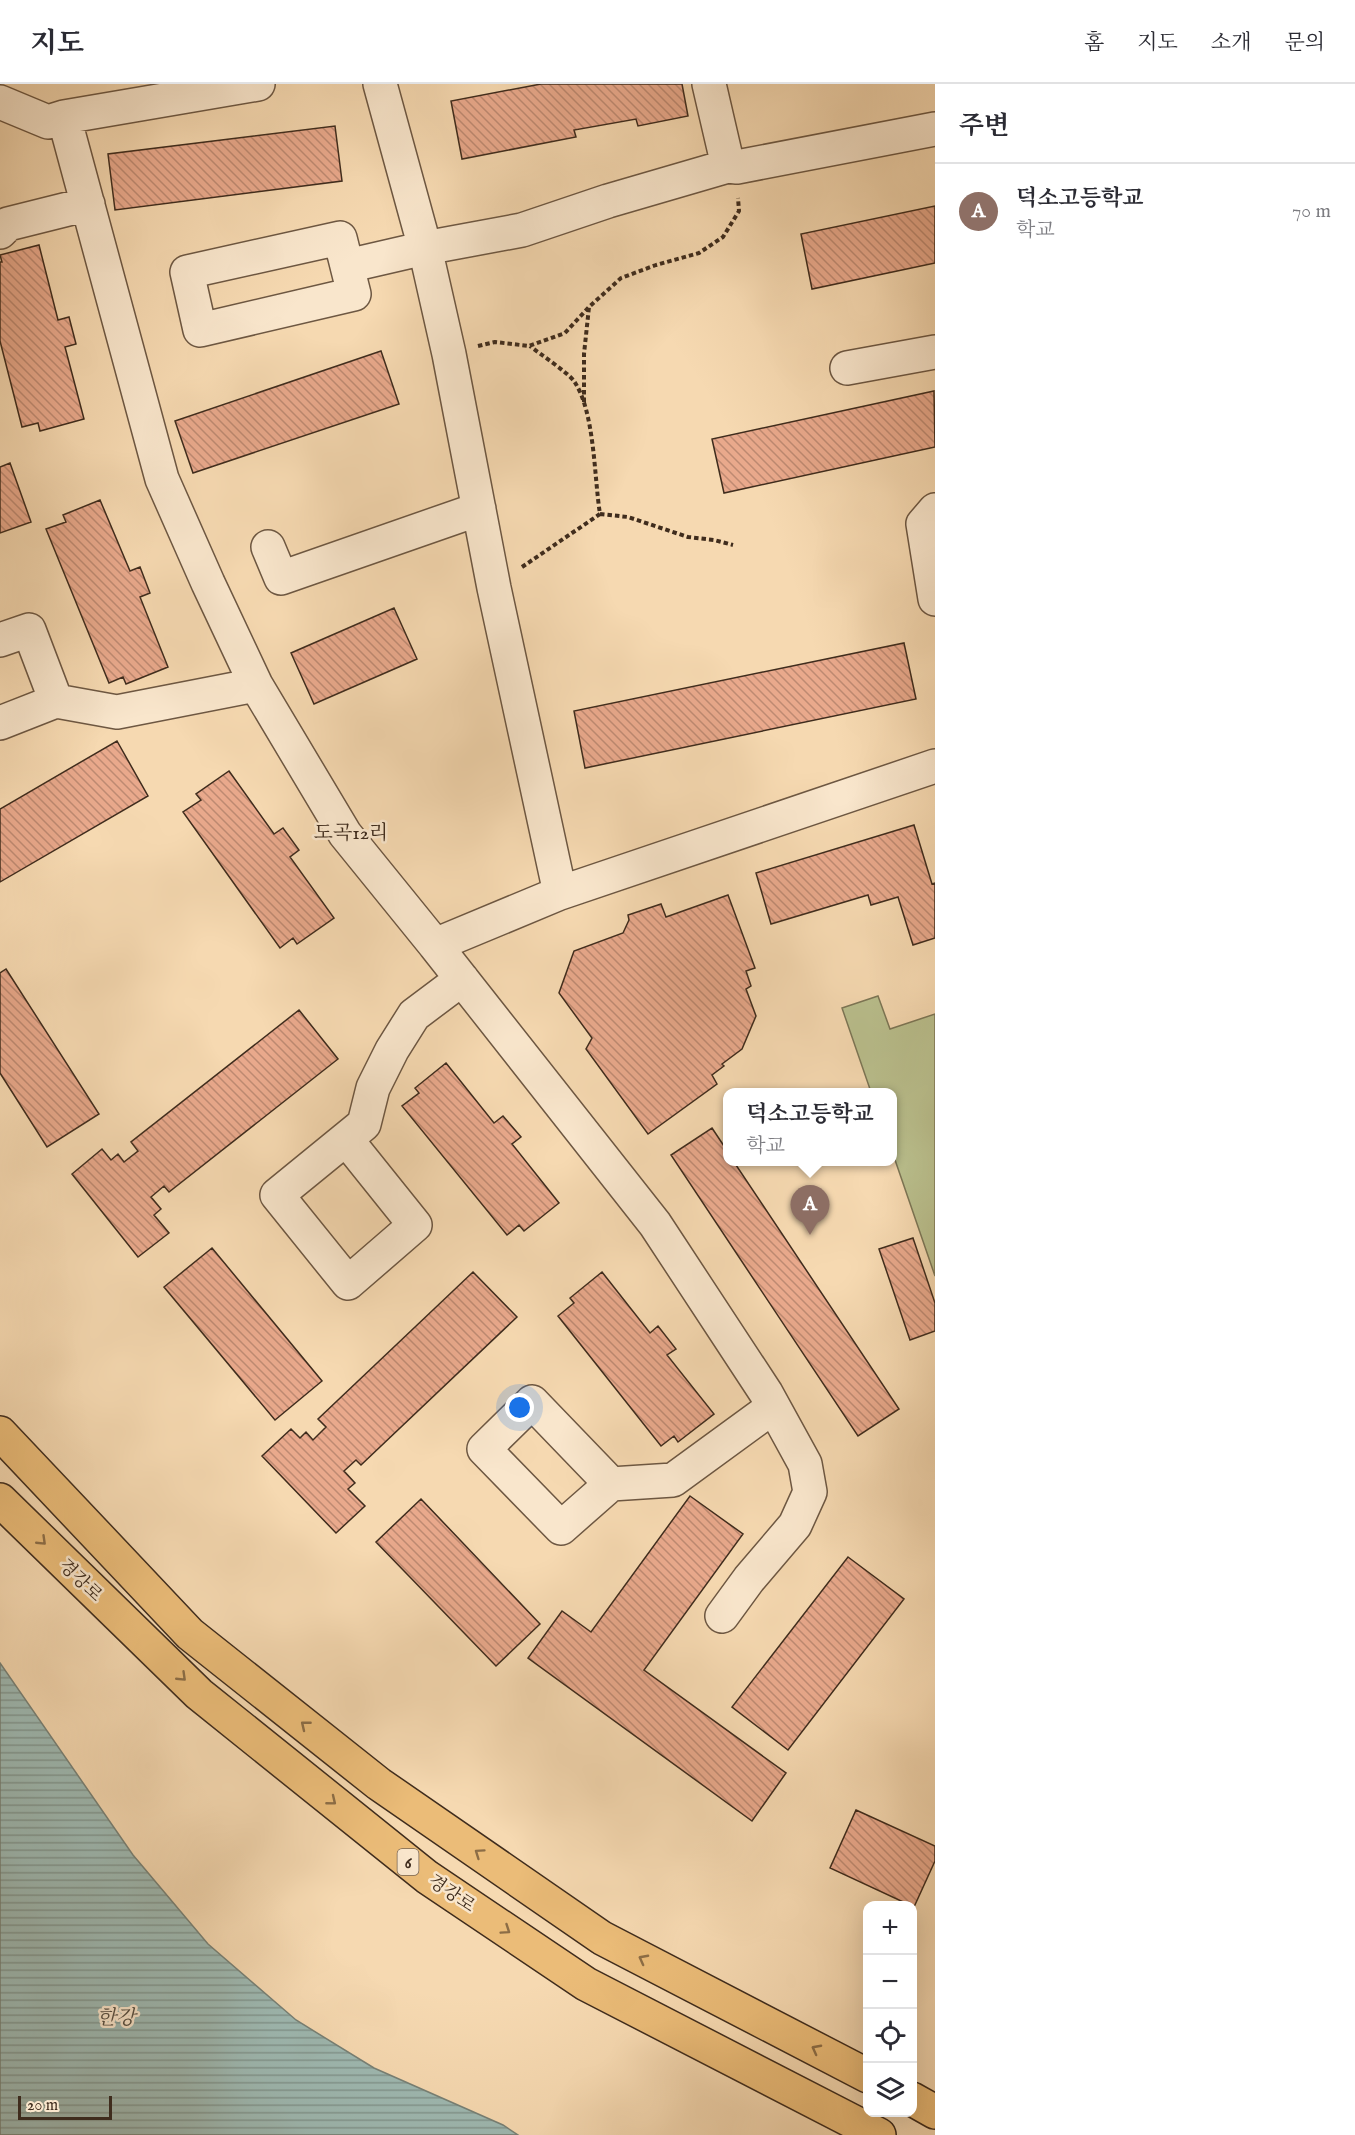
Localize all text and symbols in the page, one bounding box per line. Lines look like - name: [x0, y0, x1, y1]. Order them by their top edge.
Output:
- text: 지도: [30, 27, 84, 62]
- text: 홈: [1084, 30, 1104, 57]
- text: 지도: [1137, 30, 1178, 57]
- text: 소개: [1211, 30, 1251, 57]
- text: 문의: [1284, 30, 1325, 57]
- text: 주변: [959, 110, 1009, 143]
- text: 덕소고등학교: [1016, 185, 1144, 213]
- text: A: [972, 199, 985, 224]
- text: 70 m: [1292, 199, 1331, 224]
- text: 학교: [1016, 218, 1055, 243]
- district label: 도곡12리: [314, 821, 388, 846]
- popup: [723, 1088, 897, 1166]
- text: 덕소고등학교: [746, 1101, 874, 1129]
- text: 학교: [746, 1134, 785, 1159]
- pin: A: [790, 1186, 830, 1235]
- your location: [505, 1393, 534, 1422]
- one-way arrow: [34, 1534, 45, 1545]
- street label: 경강로: [53, 1555, 107, 1607]
- one-way arrow: [174, 1670, 185, 1681]
- one-way arrow: [301, 1722, 312, 1733]
- one-way arrow: [325, 1794, 336, 1805]
- road number: 6: [398, 1849, 418, 1875]
- one-way arrow: [475, 1849, 486, 1860]
- street label: 경강로: [423, 1870, 479, 1918]
- map controls: [863, 1901, 917, 2117]
- button: +: [863, 1901, 917, 1955]
- one-way arrow: [499, 1922, 510, 1933]
- one-way arrow: [638, 1955, 649, 1966]
- button: −: [863, 1955, 917, 2009]
- water label: 한강: [97, 2006, 138, 2031]
- button: locate: [863, 2009, 917, 2063]
- one-way arrow: [811, 2045, 822, 2056]
- button: layers: [863, 2063, 917, 2117]
- scale bar: [18, 2093, 112, 2120]
- text: 20 m: [27, 2096, 58, 2116]

